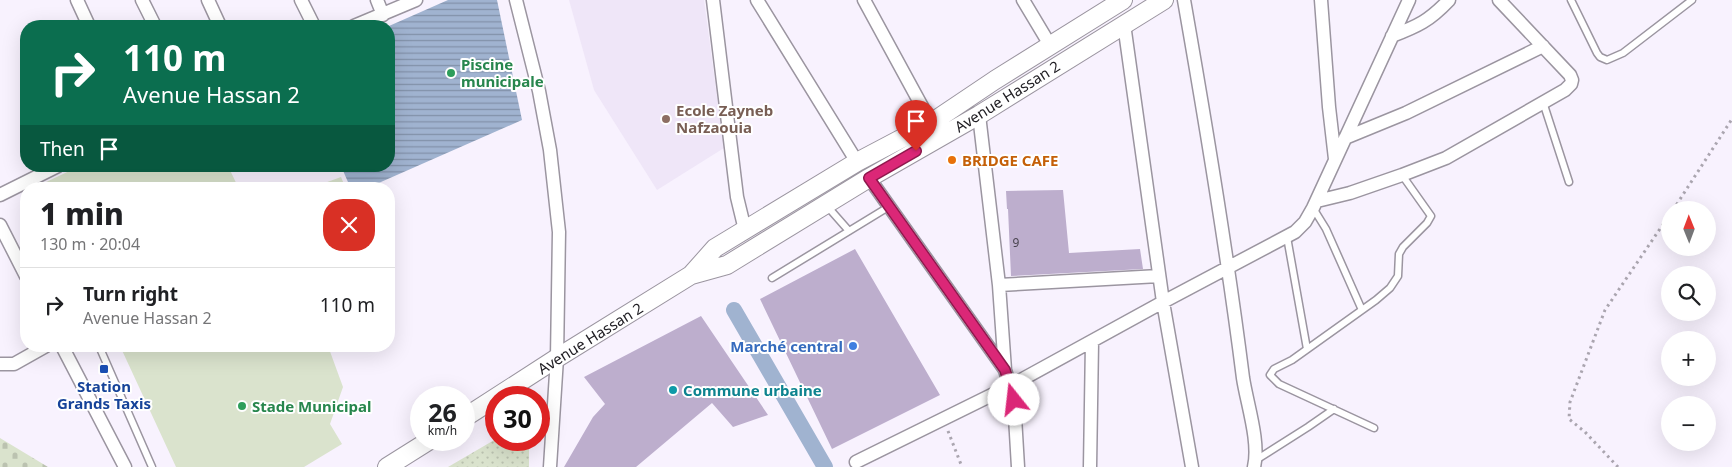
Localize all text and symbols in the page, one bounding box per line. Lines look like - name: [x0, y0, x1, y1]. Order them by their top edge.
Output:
- text: 110 m: [123, 34, 226, 81]
- icon: right: [40, 40, 105, 105]
- place label: Piscine municipale: [461, 54, 544, 91]
- street label: Avenue Hassan 2: [951, 56, 1063, 136]
- marker: Piscine municipale: [445, 67, 457, 79]
- text: Avenue Hassan 2: [123, 79, 300, 109]
- place label: Ecole Zayneb Nafzaouia: [676, 100, 773, 137]
- pin: [895, 100, 937, 151]
- icon: arrive: [902, 107, 930, 135]
- marker: Ecole Zayneb Nafzaouia: [660, 113, 672, 125]
- icon: arrive: [95, 135, 123, 163]
- text: Then: [40, 136, 85, 162]
- place label: BRIDGE CAFE: [962, 150, 1058, 170]
- marker: BRIDGE CAFE: [946, 154, 958, 166]
- text: 1 min: [40, 193, 124, 234]
- button: close: [323, 199, 375, 251]
- north arrow: [1661, 201, 1716, 256]
- map controls: [1661, 201, 1716, 451]
- text: 130 m · 20:04: [40, 233, 140, 255]
- house number: 9: [1013, 234, 1020, 251]
- button: search: [1661, 266, 1716, 321]
- text: Turn right: [83, 281, 178, 307]
- icon: right: [40, 291, 68, 319]
- text: 110 m: [320, 292, 375, 318]
- street label: Avenue Hassan 2: [534, 298, 646, 378]
- text: Avenue Hassan 2: [83, 307, 212, 329]
- button: +: [1661, 331, 1716, 386]
- place label: Marché central: [730, 336, 843, 356]
- marker: Marché central: [847, 340, 859, 352]
- marker: Station Grands Taxis: [98, 363, 110, 375]
- position arrow: [987, 373, 1039, 425]
- place label: Station Grands Taxis: [57, 376, 151, 413]
- place label: Commune urbaine: [683, 380, 822, 400]
- marker: Commune urbaine: [667, 384, 679, 396]
- speed limit sign: 30: [485, 386, 550, 451]
- text: 26: [428, 395, 457, 429]
- place label: Stade Municipal: [252, 396, 371, 416]
- button: −: [1661, 396, 1716, 451]
- marker: Stade Municipal: [236, 400, 248, 412]
- text: km/h: [428, 422, 457, 439]

